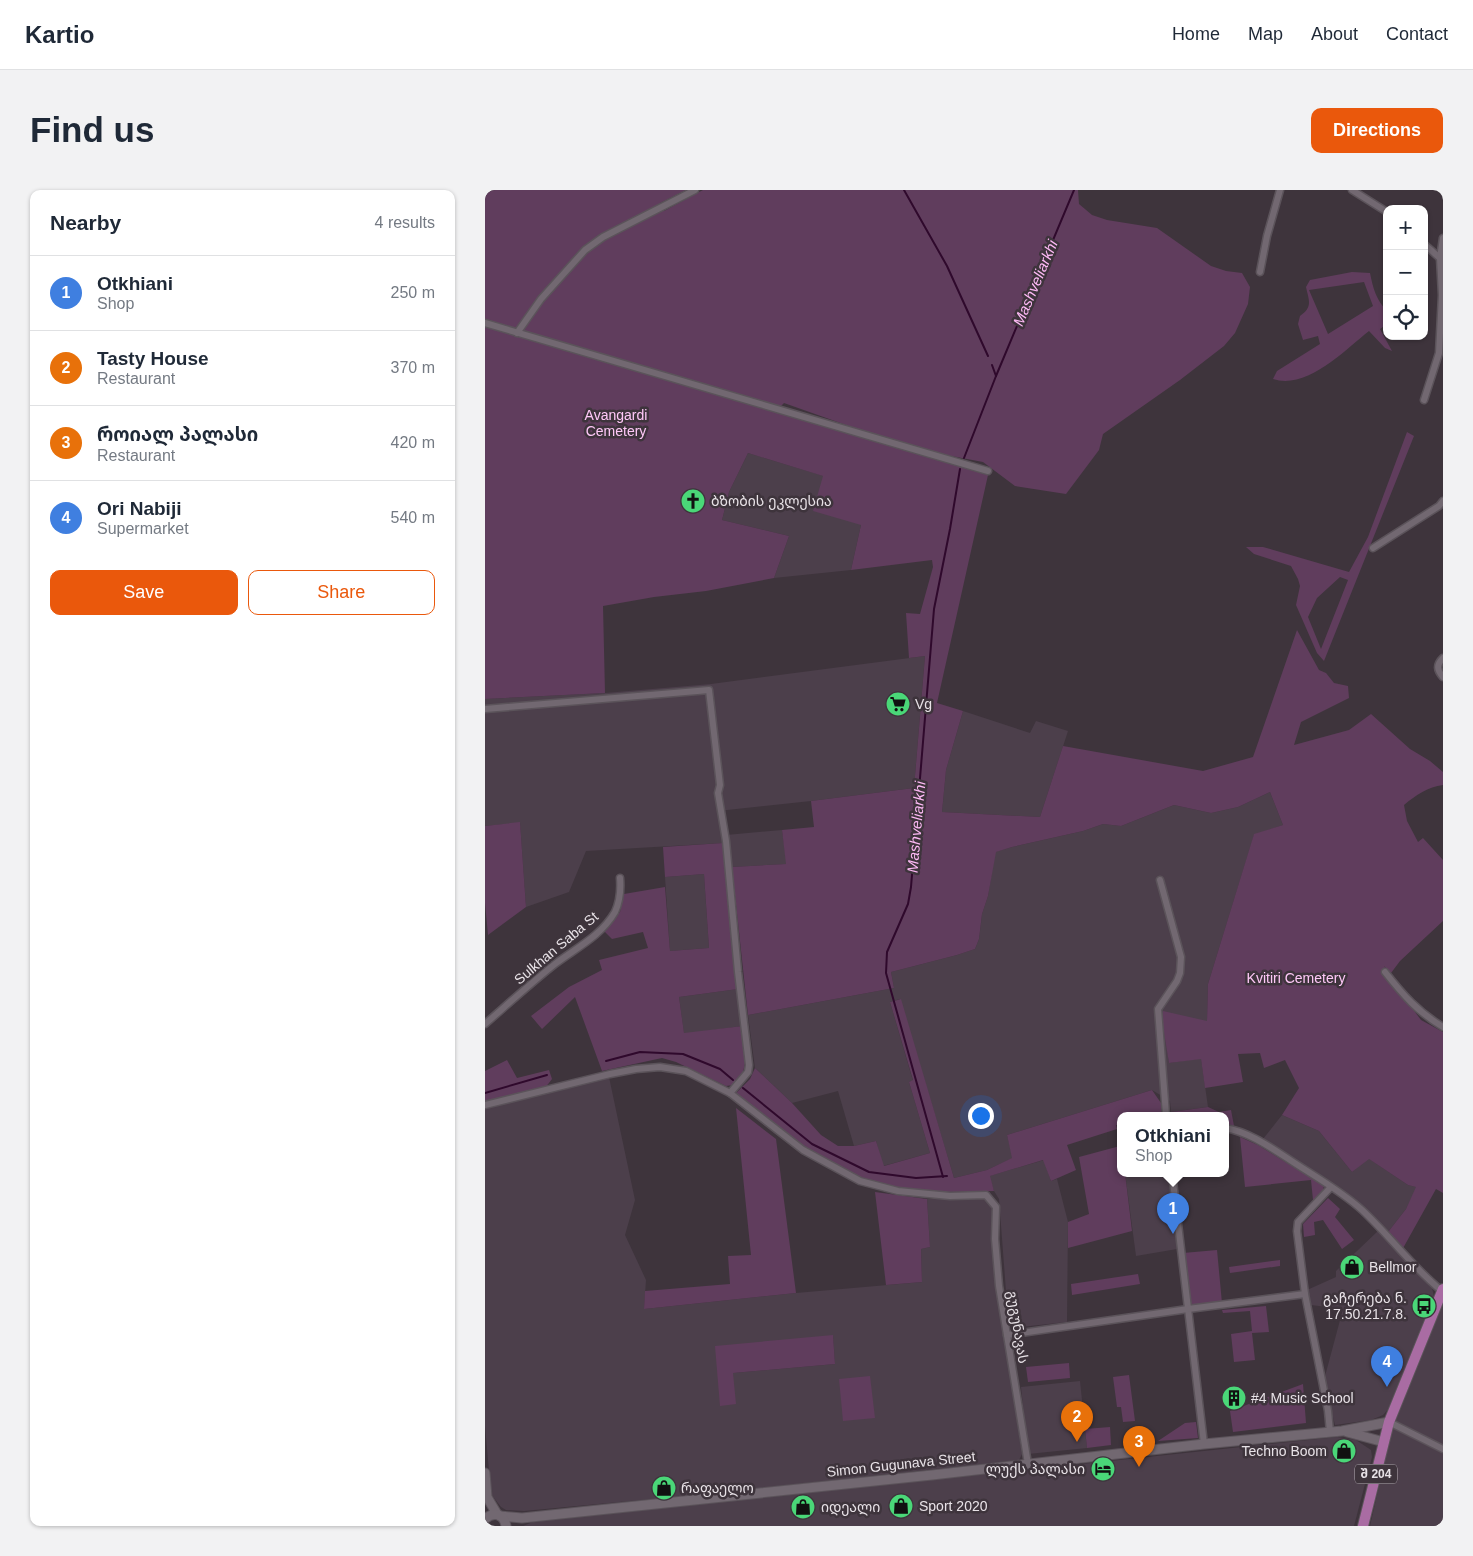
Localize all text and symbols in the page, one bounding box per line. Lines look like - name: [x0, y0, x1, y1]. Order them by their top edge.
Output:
- text: Kartio: [25, 21, 94, 48]
- text: Home: [1172, 24, 1220, 44]
- text: Map: [1248, 24, 1283, 44]
- text: About: [1311, 24, 1358, 44]
- text: Contact: [1386, 24, 1448, 44]
- button: Directions: [1311, 108, 1443, 153]
- text: Find us: [30, 110, 154, 149]
- map controls: [1383, 205, 1428, 340]
- button: +: [1383, 205, 1428, 250]
- text: Nearby: [50, 211, 121, 234]
- text: 4 results: [375, 214, 435, 231]
- water label: Mashveliarkhi: [1009, 237, 1061, 329]
- button: −: [1383, 250, 1428, 295]
- text: Otkhiani: [97, 273, 173, 294]
- text: 1: [62, 284, 70, 301]
- text: 250 m: [391, 284, 435, 301]
- text: Shop: [97, 295, 134, 312]
- button: locate: [1383, 295, 1428, 340]
- text: Tasty House: [97, 348, 209, 369]
- text: 2: [62, 359, 70, 376]
- text: 370 m: [391, 359, 435, 376]
- text: Restaurant: [97, 370, 175, 387]
- park label: Avangardi Cemetery: [585, 407, 647, 439]
- text: როიალ პალასი: [97, 424, 258, 445]
- text: 3: [62, 434, 70, 451]
- text: 420 m: [391, 434, 435, 451]
- text: Restaurant: [97, 447, 175, 464]
- church icon: ბზობის ეკლესია: [680, 488, 706, 514]
- place label: ბზობის ეკლესია: [711, 493, 832, 510]
- text: Ori Nabiji: [97, 498, 181, 519]
- text: 4: [62, 509, 70, 526]
- text: 540 m: [391, 509, 435, 526]
- text: Supermarket: [97, 520, 189, 537]
- button: Save: [50, 570, 238, 615]
- button: Share: [248, 570, 435, 615]
- supermarket icon: Vg: [885, 691, 911, 717]
- place label: Vg: [915, 696, 932, 712]
- water label: Mashveliarkhi: [904, 780, 929, 873]
- street label: Sulkhan Saba St: [511, 908, 601, 988]
- park label: Kvitiri Cemetery: [1247, 970, 1345, 986]
- your location: [968, 1103, 994, 1129]
- popup: [1117, 1112, 1229, 1177]
- text: Otkhiani: [1135, 1125, 1211, 1146]
- text: Shop: [1135, 1147, 1172, 1164]
- pin: 1: [1157, 1193, 1189, 1234]
- shop icon: Bellmor: [1339, 1254, 1365, 1280]
- place label: Bellmor: [1369, 1259, 1417, 1275]
- street label: გუგუნავას: [1003, 1290, 1032, 1365]
- place label: გაჩერება ნ. 17.50.21.7.8.: [1323, 1290, 1407, 1322]
- bus stop icon: გაჩერება ნ. 17.50.21.7.8.: [1411, 1293, 1437, 1319]
- pin: 4: [1371, 1346, 1403, 1387]
- building icon: #4 Music School: [1221, 1385, 1247, 1411]
- place label: #4 Music School: [1251, 1390, 1354, 1406]
- pin: 2: [1061, 1401, 1093, 1442]
- pin: 3: [1123, 1426, 1155, 1467]
- shop icon: Techno Boom: [1331, 1438, 1357, 1464]
- place label: Techno Boom: [1241, 1443, 1327, 1459]
- street label: Simon Gugunava Street: [826, 1448, 976, 1480]
- hotel icon: ლუქს პალასი: [1090, 1456, 1116, 1482]
- place label: ლუქს პალასი: [986, 1461, 1085, 1478]
- road number: შ 204: [1355, 1464, 1397, 1484]
- shop icon: რაფაელო: [651, 1475, 677, 1501]
- place label: რაფაელო: [681, 1480, 754, 1497]
- shop icon: Sport 2020: [888, 1493, 914, 1519]
- shop icon: იდეალი: [790, 1494, 816, 1520]
- place label: Sport 2020: [919, 1498, 988, 1514]
- place label: იდეალი: [821, 1499, 880, 1516]

